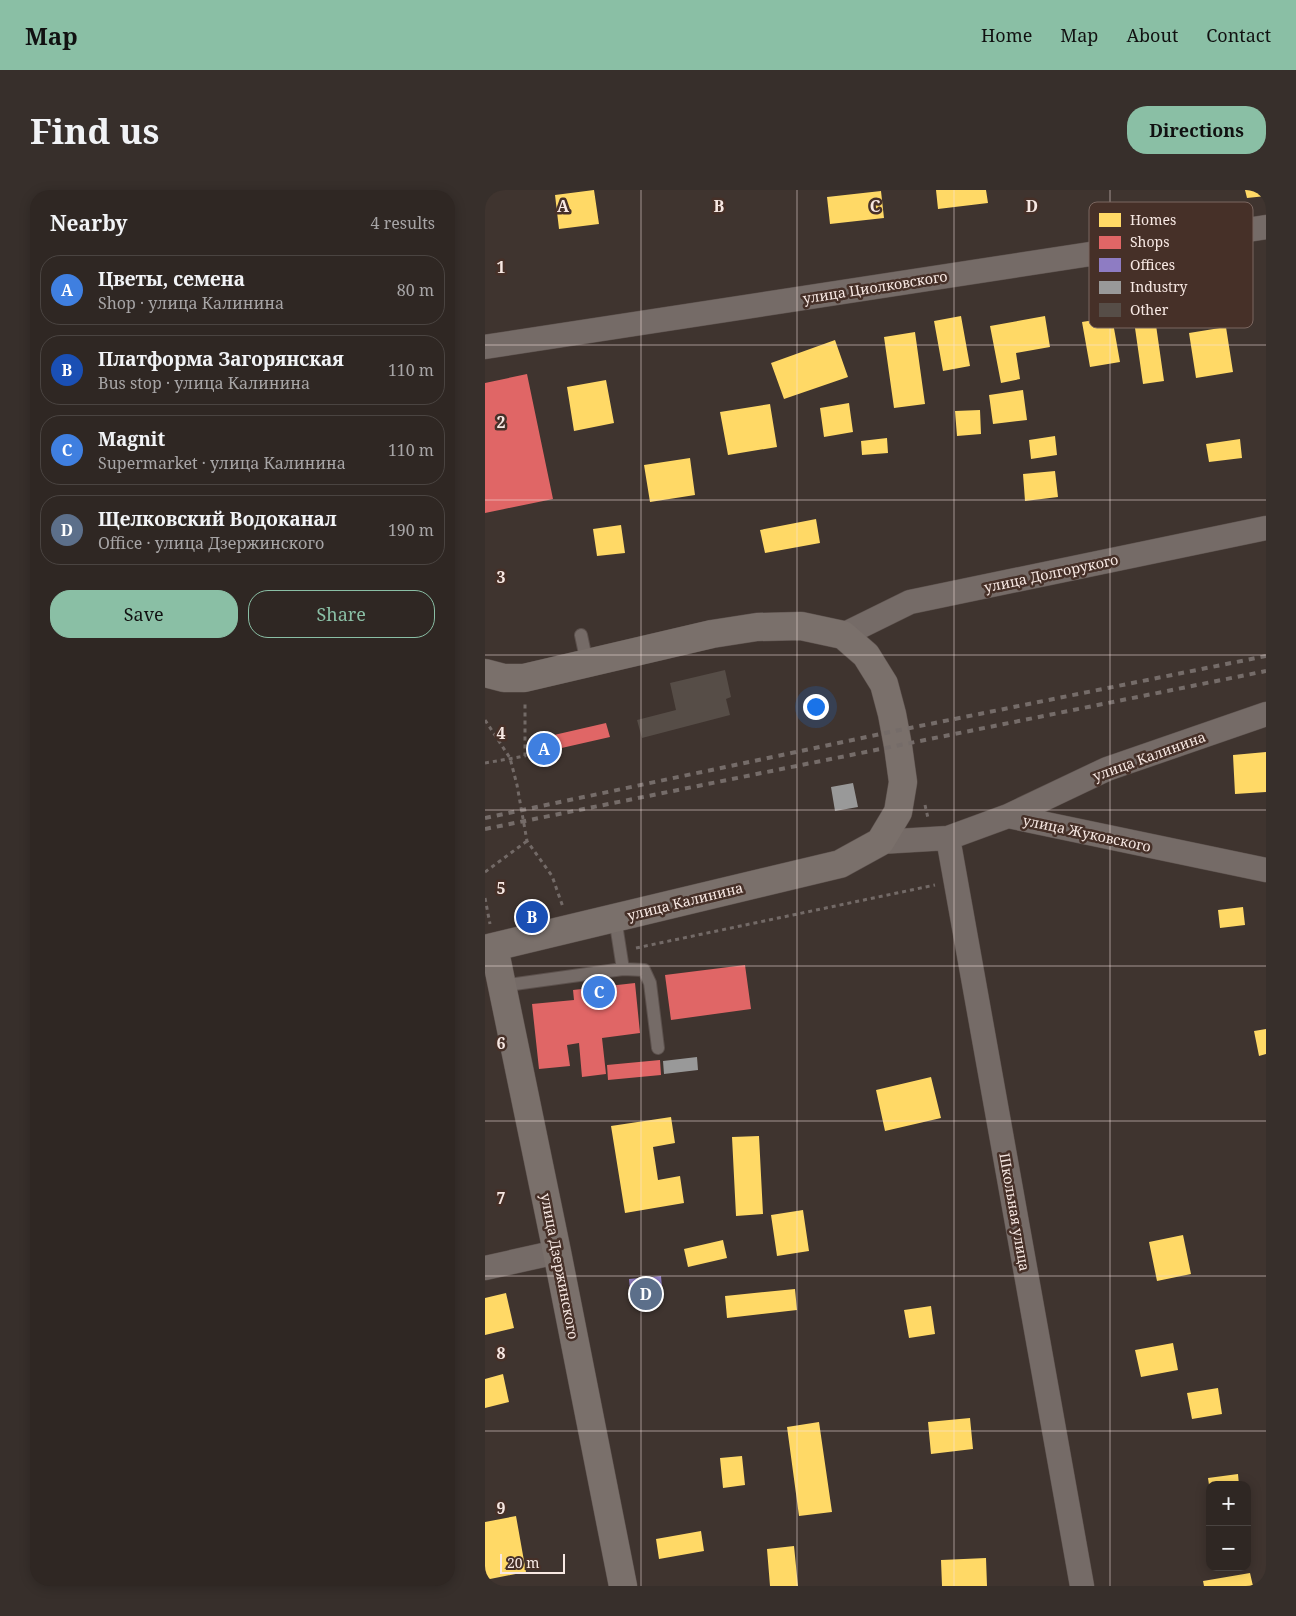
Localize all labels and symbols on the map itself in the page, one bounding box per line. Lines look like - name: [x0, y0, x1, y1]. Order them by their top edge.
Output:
- text: A: [557, 195, 570, 217]
- text: B: [714, 195, 725, 217]
- text: C: [870, 195, 881, 217]
- text: D: [1026, 195, 1038, 217]
- legend: [1089, 202, 1253, 328]
- text: Homes: [1130, 210, 1176, 229]
- text: Shops: [1130, 232, 1170, 251]
- text: Offices: [1130, 255, 1175, 274]
- text: 1: [496, 256, 506, 278]
- street label: улица Циолковского: [801, 266, 949, 308]
- text: Industry: [1130, 277, 1187, 296]
- text: Other: [1130, 300, 1169, 319]
- text: 2: [496, 411, 506, 433]
- street label: улица Долгорукого: [982, 549, 1120, 597]
- text: 3: [496, 566, 506, 588]
- your location: [803, 694, 829, 720]
- text: 4: [496, 722, 506, 744]
- street label: улица Калинина: [1090, 727, 1208, 785]
- pin: A: [528, 730, 560, 768]
- street label: улица Жуковского: [1021, 810, 1153, 856]
- text: 5: [496, 877, 506, 899]
- street label: улица Калинина: [625, 877, 745, 925]
- pin: B: [516, 898, 548, 936]
- pin: C: [583, 973, 615, 1011]
- text: 6: [496, 1032, 506, 1054]
- street label: Школьная улица: [995, 1151, 1035, 1273]
- text: 7: [496, 1187, 506, 1209]
- street label: улица Дзержинского: [537, 1191, 583, 1341]
- pin: D: [630, 1275, 662, 1313]
- text: 8: [496, 1342, 506, 1364]
- text: 9: [496, 1497, 506, 1519]
- scale bar: [500, 1551, 565, 1574]

